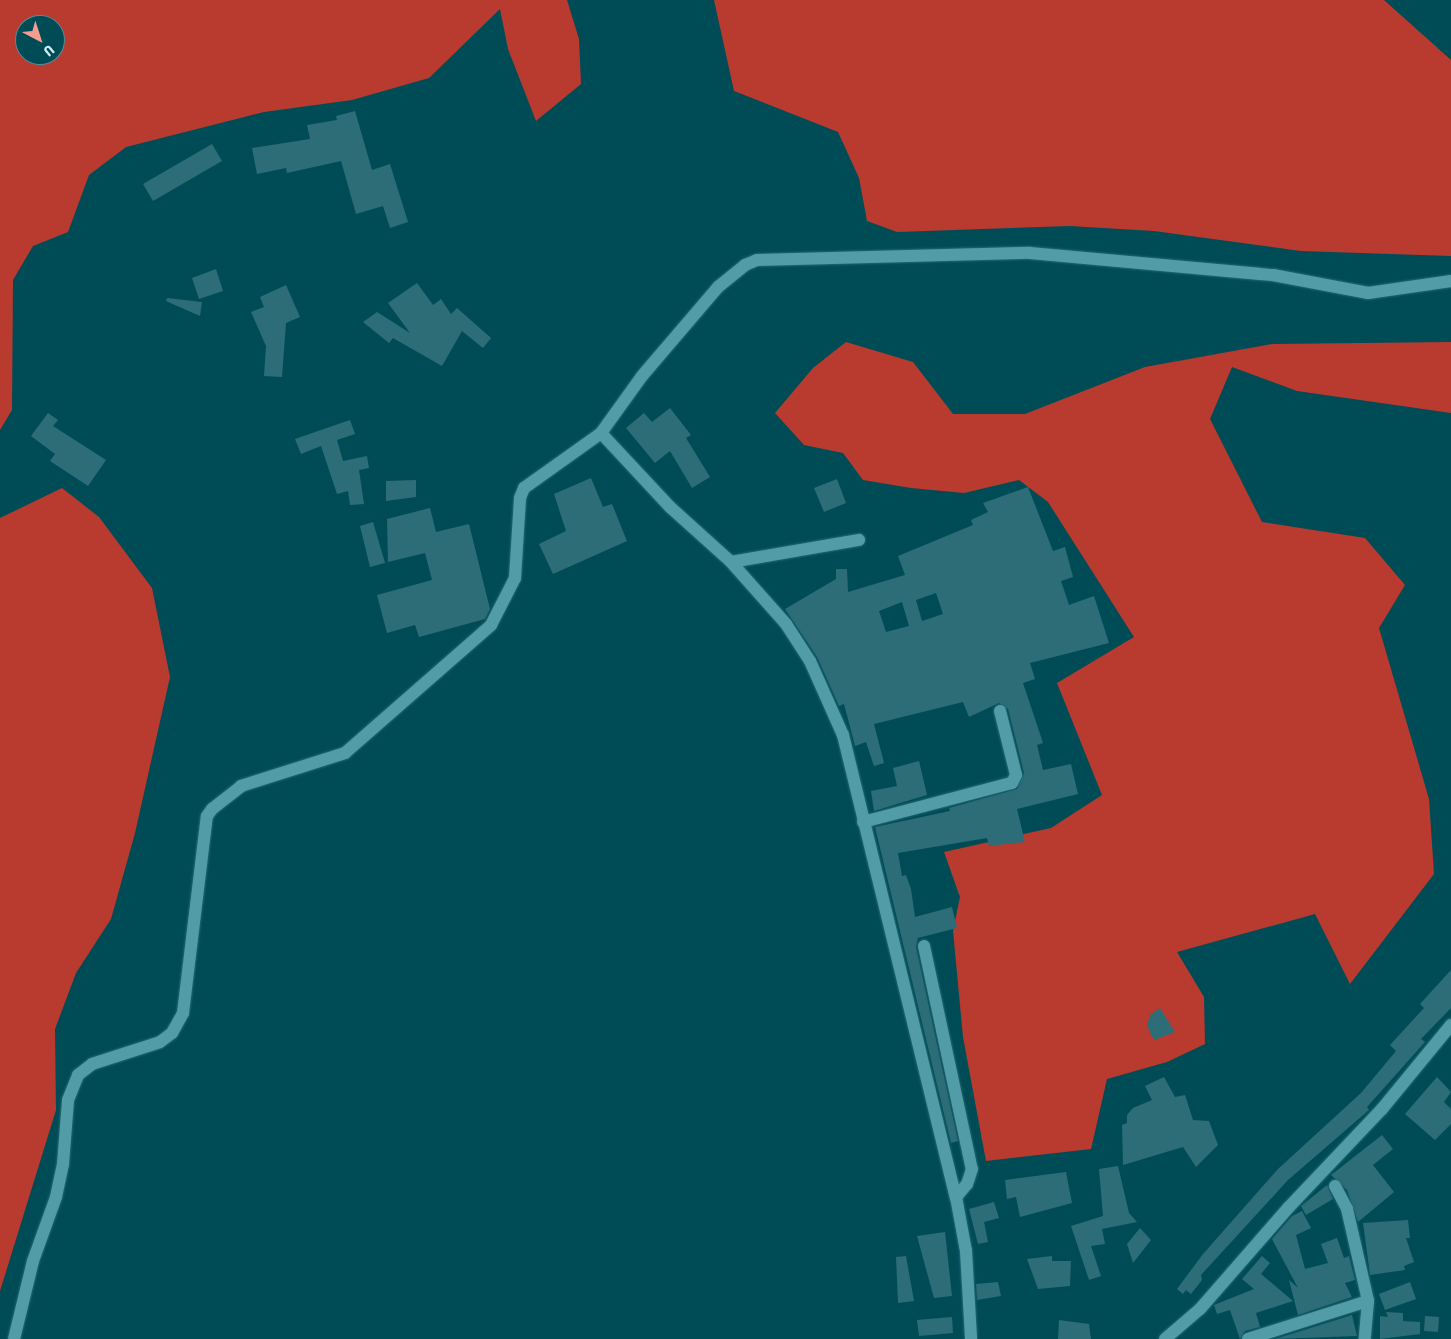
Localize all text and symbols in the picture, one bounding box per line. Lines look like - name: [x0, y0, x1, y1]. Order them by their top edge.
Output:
- north arrow: [15, 15, 65, 65]
- text: U: [41, 42, 57, 60]

